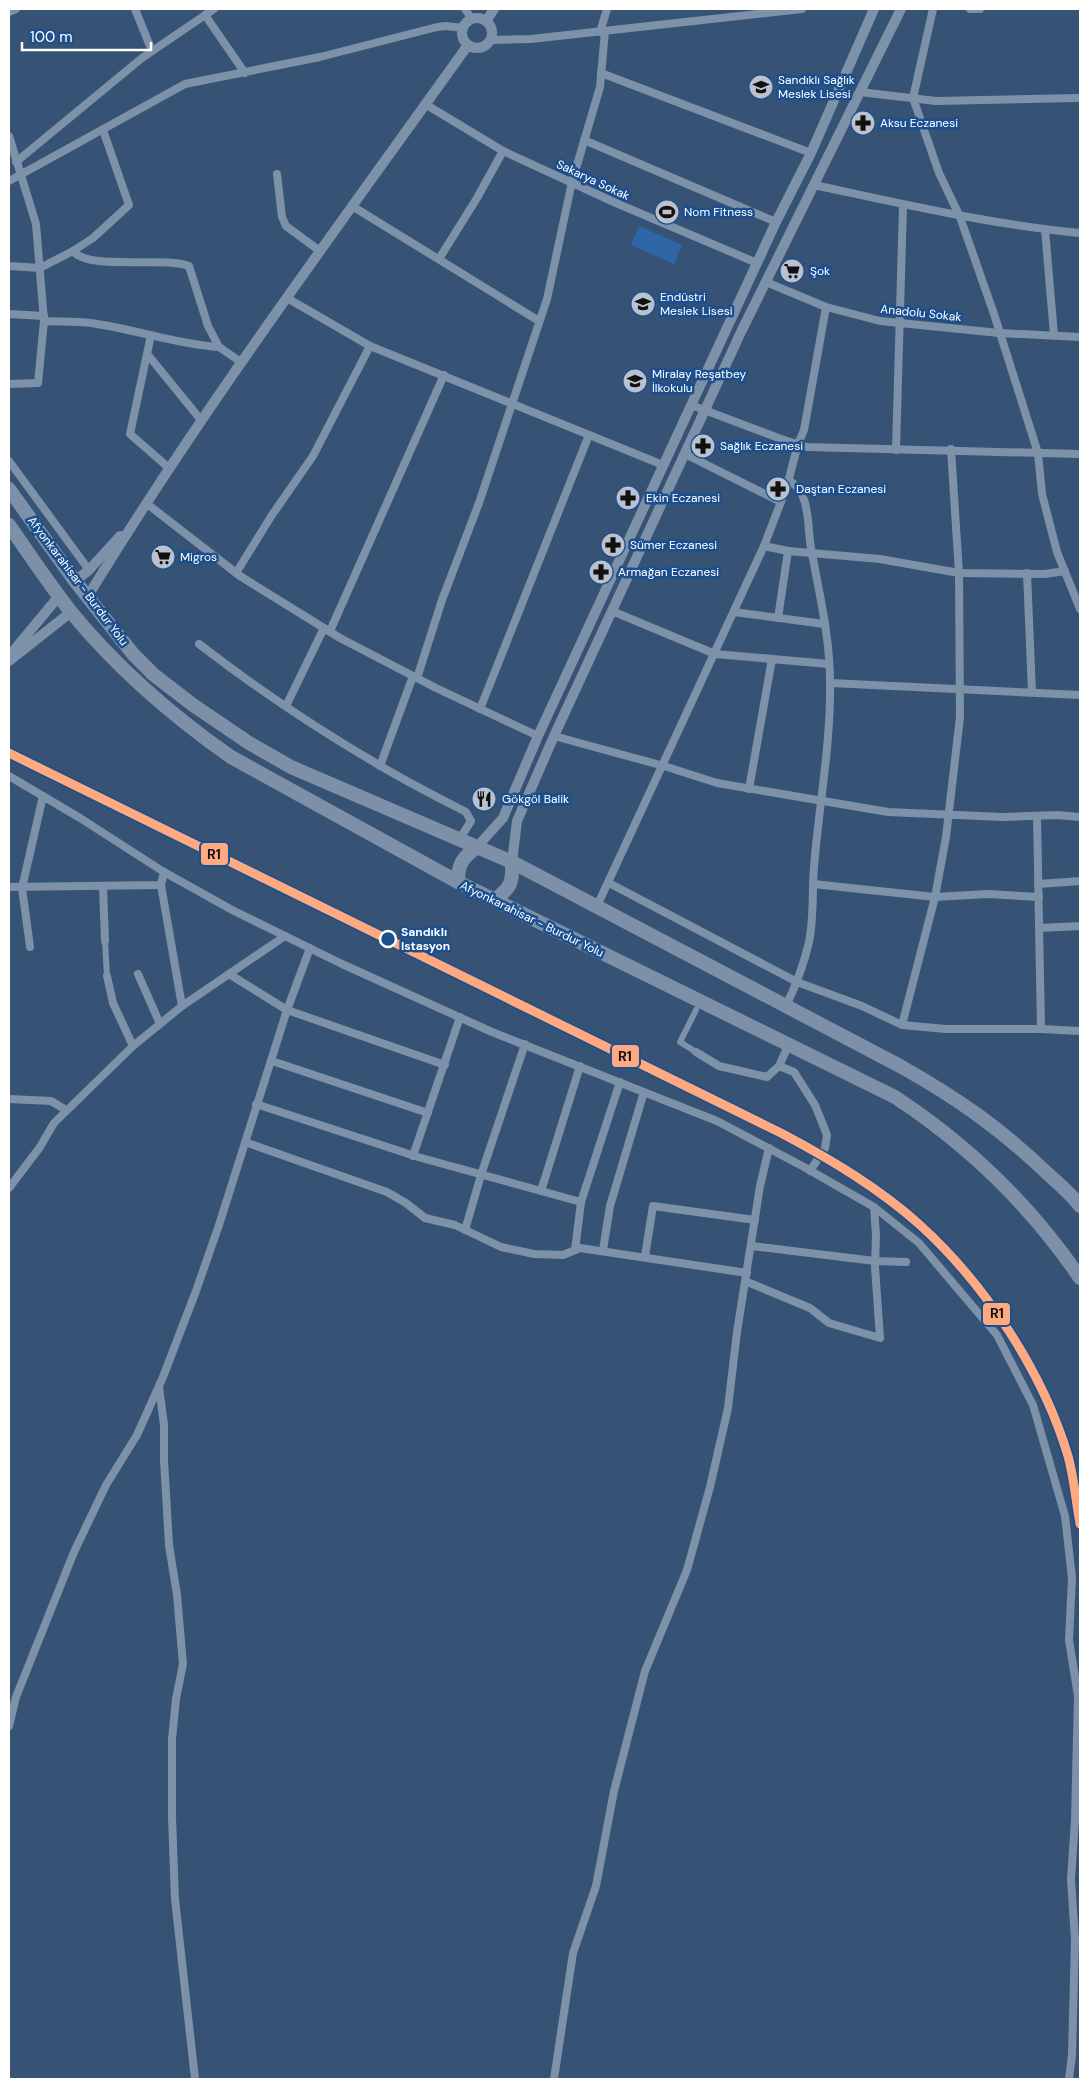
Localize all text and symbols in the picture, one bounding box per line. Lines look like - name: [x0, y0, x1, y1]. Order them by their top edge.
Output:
- scale bar: [22, 20, 151, 52]
- text: 100 m: [30, 27, 73, 47]
- place label: Sandıklı Sağlık Meslek Lisesi: [778, 72, 855, 102]
- school or university icon: Sandıklı Sağlık Meslek Lisesi: [748, 74, 774, 100]
- pharmacy icon: Aksu Eczanesi: [850, 110, 876, 136]
- place label: Aksu Eczanesi: [880, 115, 958, 131]
- street label: Sakarya Sokak: [554, 156, 632, 204]
- sports icon: Nom Fitness: [654, 199, 680, 225]
- place label: Nom Fitness: [684, 204, 753, 220]
- supermarket icon: Şok: [779, 258, 805, 284]
- place label: Şok: [810, 263, 830, 279]
- place label: Endüstri Meslek Lisesi: [660, 289, 733, 319]
- school or university icon: Endüstri Meslek Lisesi: [630, 291, 656, 317]
- street label: Anadolu Sokak: [880, 301, 962, 325]
- place label: Miralay Reşatbey İlkokulu: [652, 366, 747, 396]
- school or university icon: Miralay Reşatbey İlkokulu: [622, 368, 648, 394]
- pharmacy icon: Sağlık Eczanesi: [690, 433, 716, 459]
- place label: Sağlık Eczanesi: [720, 438, 803, 454]
- pharmacy icon: Daştan Eczanesi: [765, 476, 791, 502]
- place label: Daştan Eczanesi: [796, 481, 886, 497]
- pharmacy icon: Ekin Eczanesi: [615, 485, 641, 511]
- place label: Ekin Eczanesi: [646, 490, 720, 506]
- street label: Afyonkarahisar - Burdur Yolu: [24, 513, 132, 649]
- pharmacy icon: Sümer Eczanesi: [600, 532, 626, 558]
- place label: Sümer Eczanesi: [630, 537, 717, 553]
- supermarket icon: Migros: [150, 544, 176, 570]
- place label: Migros: [180, 549, 217, 565]
- pharmacy icon: Armağan Eczanesi: [588, 559, 614, 585]
- place label: Armağan Eczanesi: [618, 564, 719, 580]
- restaurant icon: Gökgöl Balik: [471, 786, 497, 812]
- place label: Gökgöl Balik: [502, 791, 569, 807]
- line badge: R1: [200, 842, 229, 866]
- text: R1: [207, 845, 221, 863]
- street label: Afyonkarahisar - Burdur Yolu: [457, 877, 607, 961]
- place label: Sandıklı Istasyon: [401, 924, 450, 954]
- marker: Sandıklı Istasyon: [379, 930, 397, 948]
- line badge: R1: [611, 1044, 640, 1068]
- text: R1: [618, 1047, 632, 1065]
- line badge: R1: [982, 1302, 1011, 1326]
- text: R1: [990, 1304, 1004, 1322]

